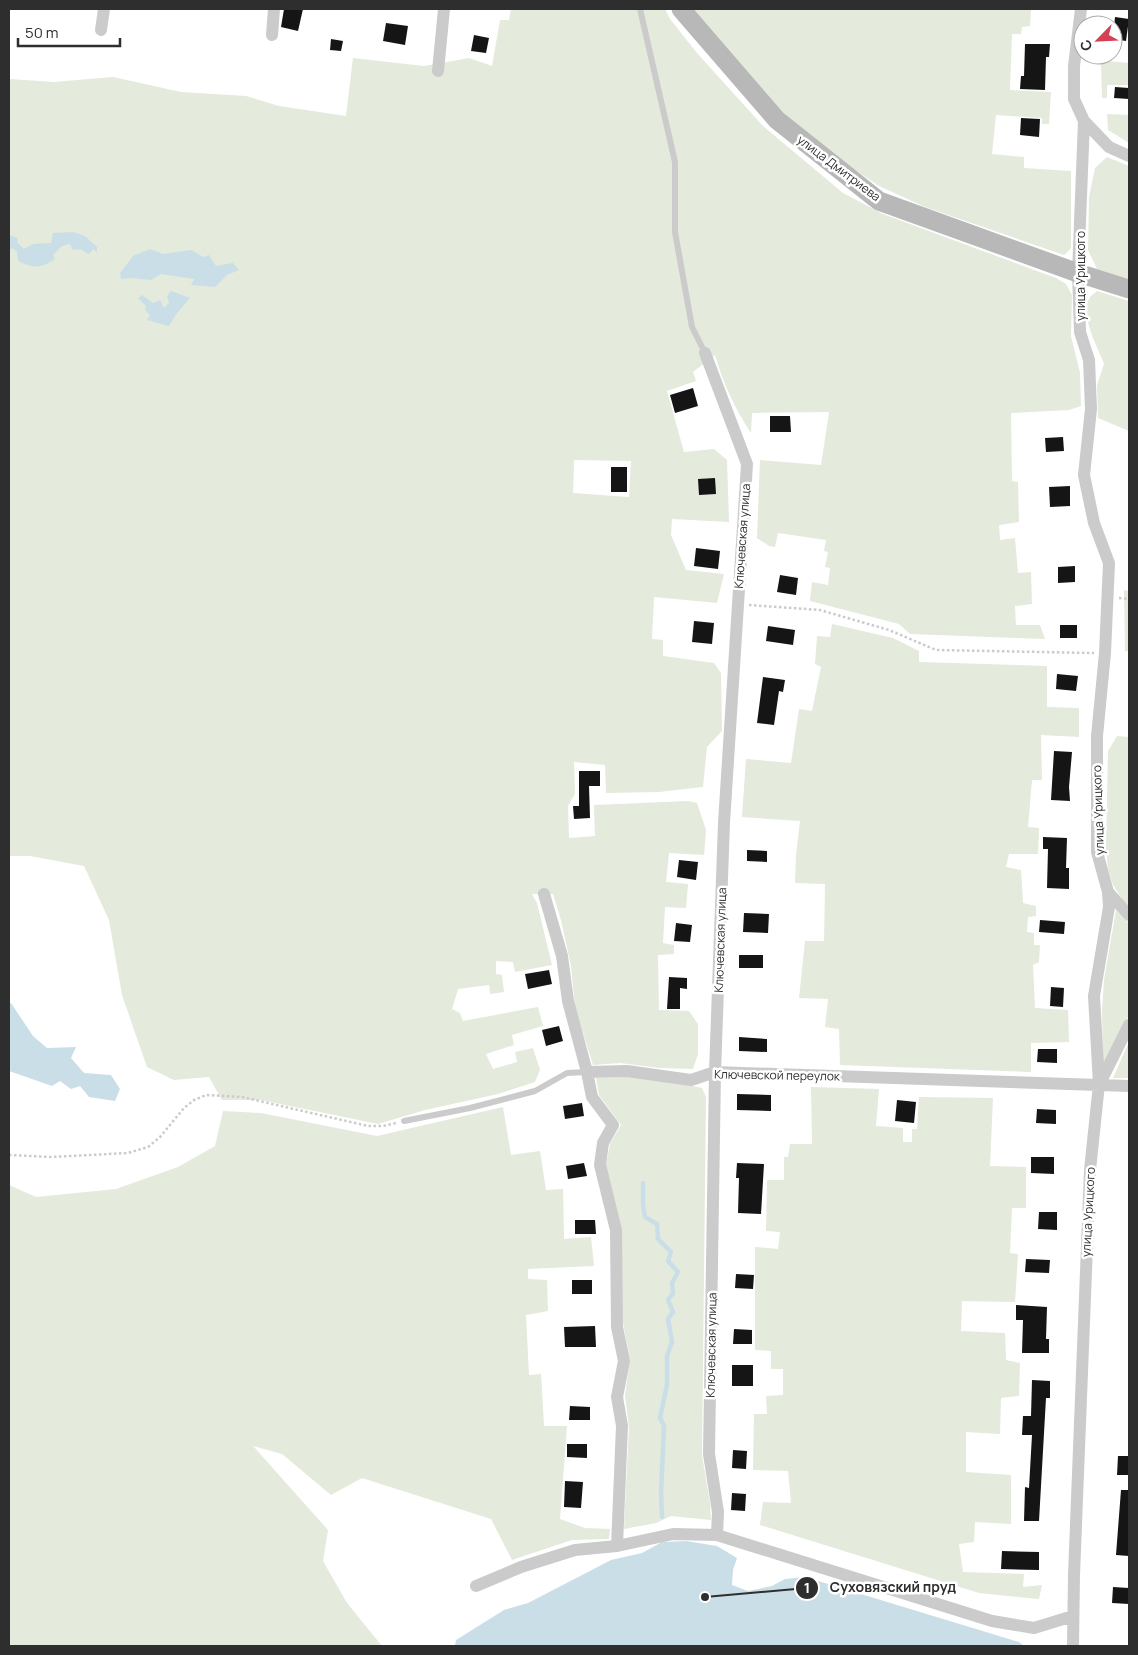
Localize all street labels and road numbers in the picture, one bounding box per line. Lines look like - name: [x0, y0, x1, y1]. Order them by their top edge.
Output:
- street label: улица Дмитриева: [794, 131, 884, 205]
- street label: улица Урицкого: [1072, 231, 1089, 321]
- street label: Ключевская улица: [730, 483, 754, 589]
- street label: улица Урицкого: [1088, 765, 1108, 855]
- street label: Ключевская улица: [710, 887, 730, 993]
- street label: Ключевской переулок: [714, 1065, 841, 1085]
- street label: улица Урицкого: [1077, 1167, 1099, 1257]
- street label: Ключевская улица: [702, 1292, 720, 1398]

